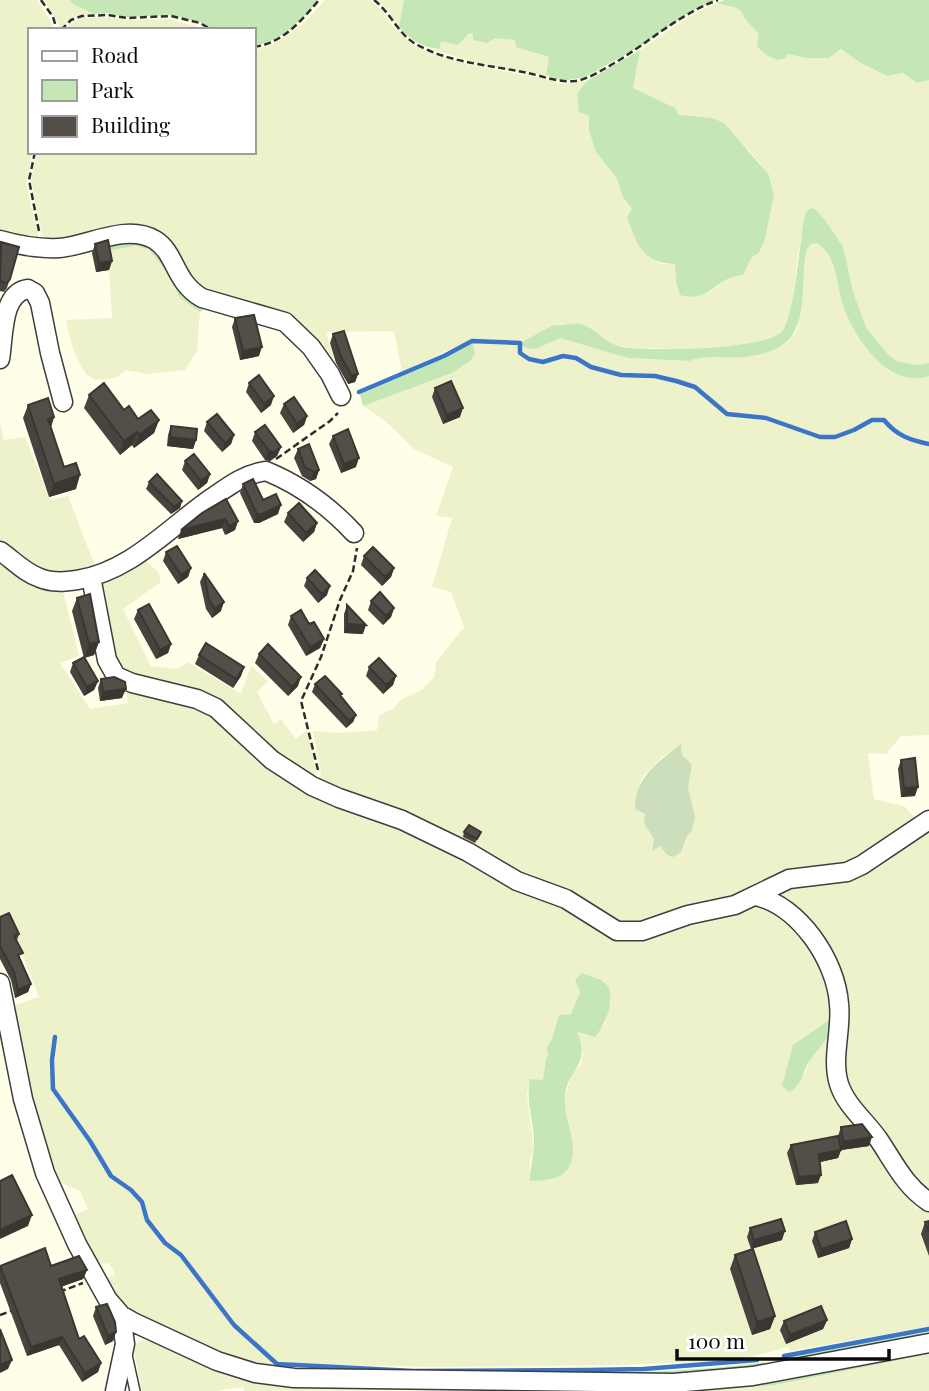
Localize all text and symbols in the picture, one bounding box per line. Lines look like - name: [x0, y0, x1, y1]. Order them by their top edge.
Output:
- legend: [28, 28, 256, 154]
- text: Road: [91, 40, 139, 68]
- text: Park: [91, 75, 135, 103]
- text: Building: [91, 110, 170, 138]
- scale bar: [677, 1318, 889, 1362]
- text: 100 m: [688, 1326, 745, 1354]

